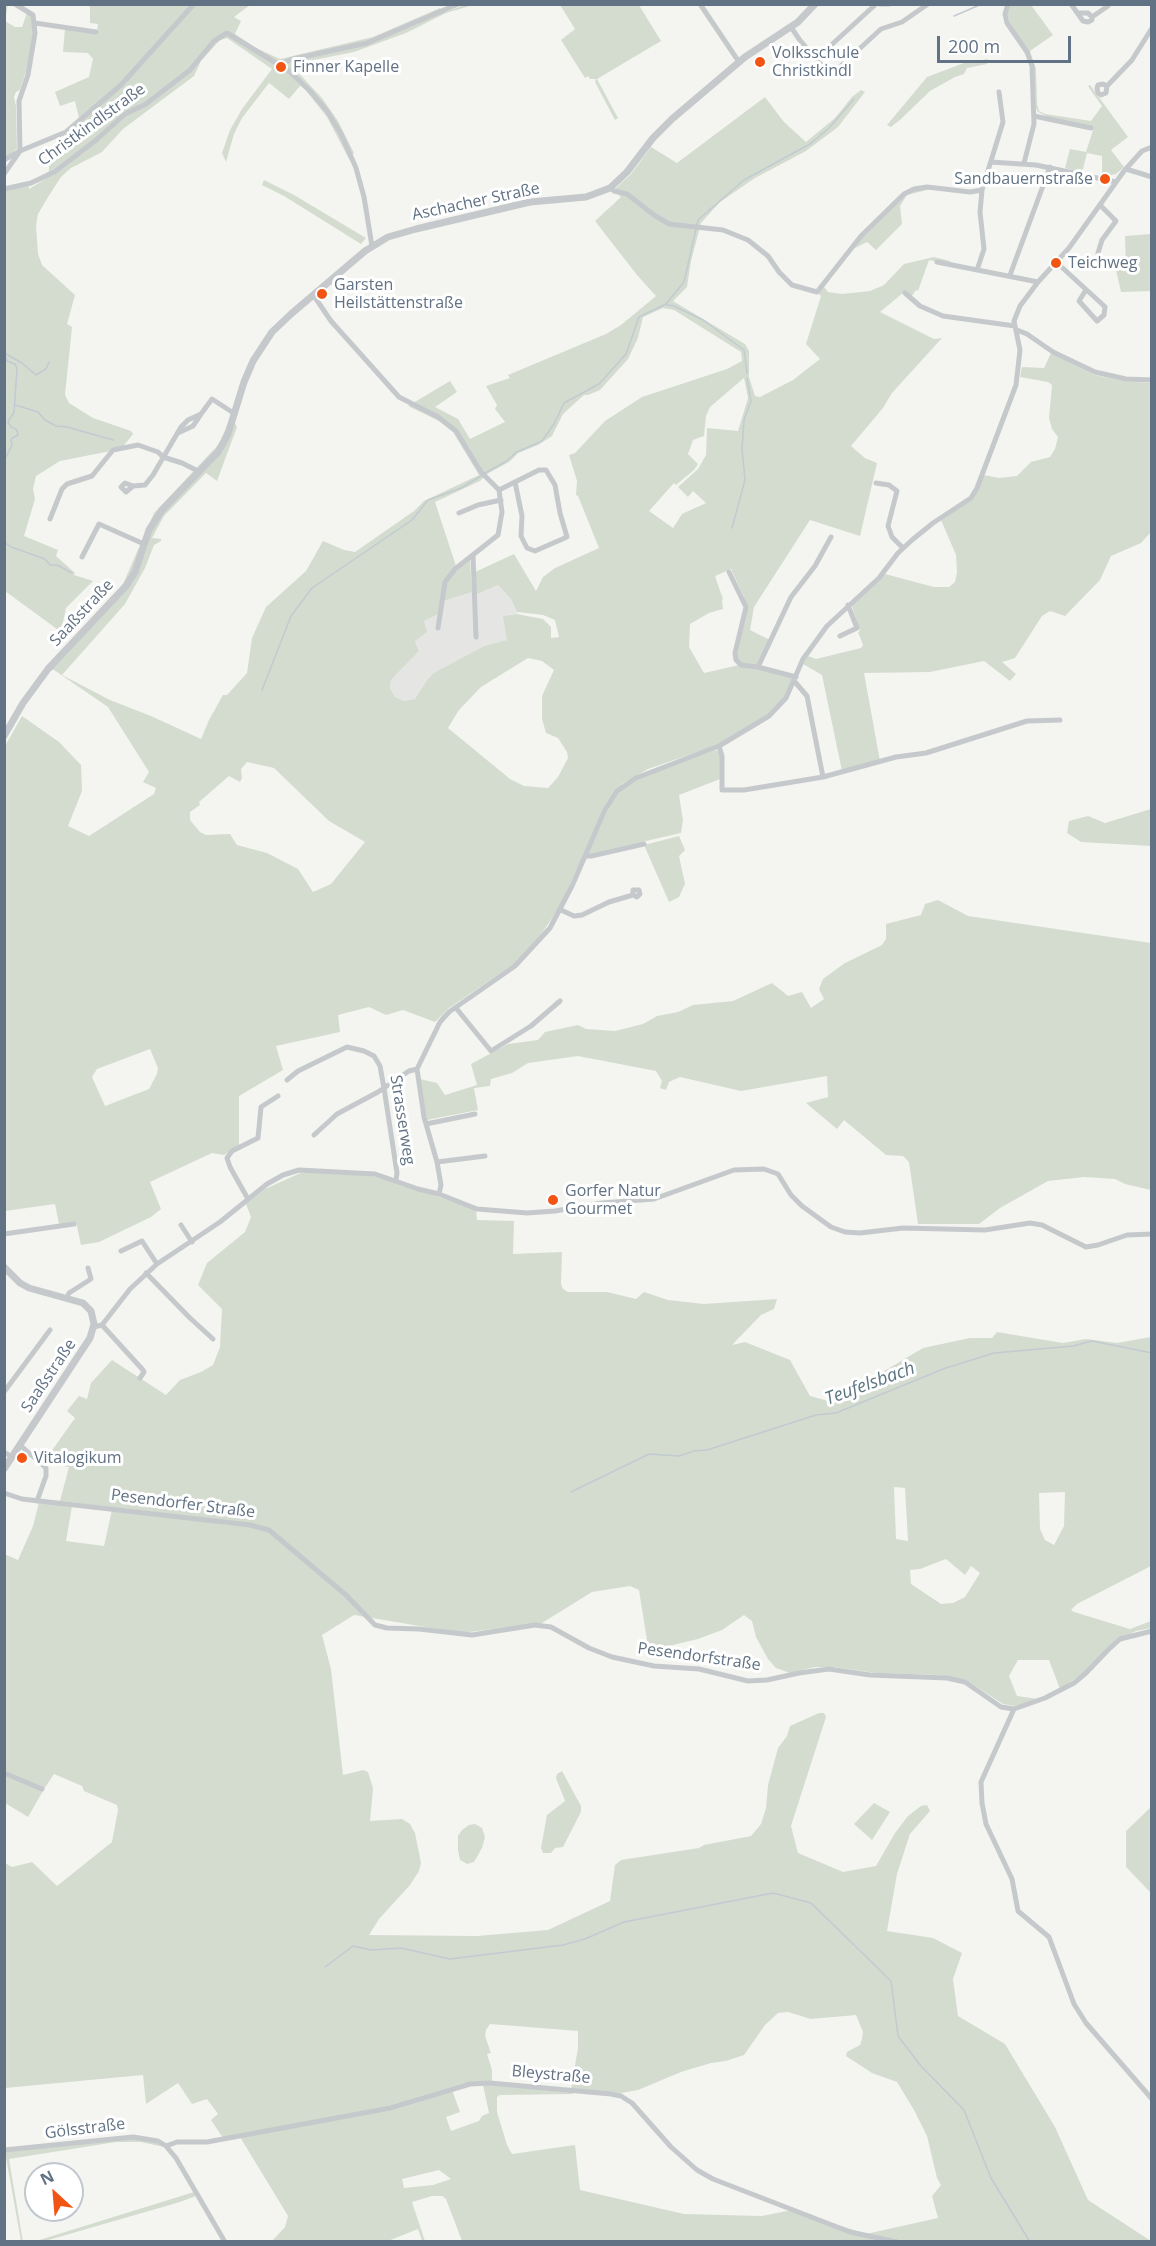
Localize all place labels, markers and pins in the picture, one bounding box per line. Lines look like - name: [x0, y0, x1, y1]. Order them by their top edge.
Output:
- place label: Volksschule Christkindl: [772, 43, 859, 81]
- marker: Volksschule Christkindl: [753, 55, 767, 69]
- place label: Finner Kapelle: [293, 57, 399, 77]
- marker: Finner Kapelle: [274, 60, 288, 74]
- place label: Sandbauernstraße: [954, 169, 1093, 189]
- marker: Sandbauernstraße: [1098, 172, 1112, 186]
- place label: Teichweg: [1068, 253, 1137, 273]
- marker: Teichweg: [1049, 256, 1063, 270]
- place label: Garsten Heilstättenstraße: [334, 275, 463, 313]
- marker: Garsten Heilstättenstraße: [315, 287, 329, 301]
- place label: Gorfer Natur Gourmet: [565, 1181, 661, 1219]
- marker: Gorfer Natur Gourmet: [546, 1193, 560, 1207]
- place label: Vitalogikum: [34, 1448, 122, 1468]
- marker: Vitalogikum: [15, 1451, 29, 1465]

